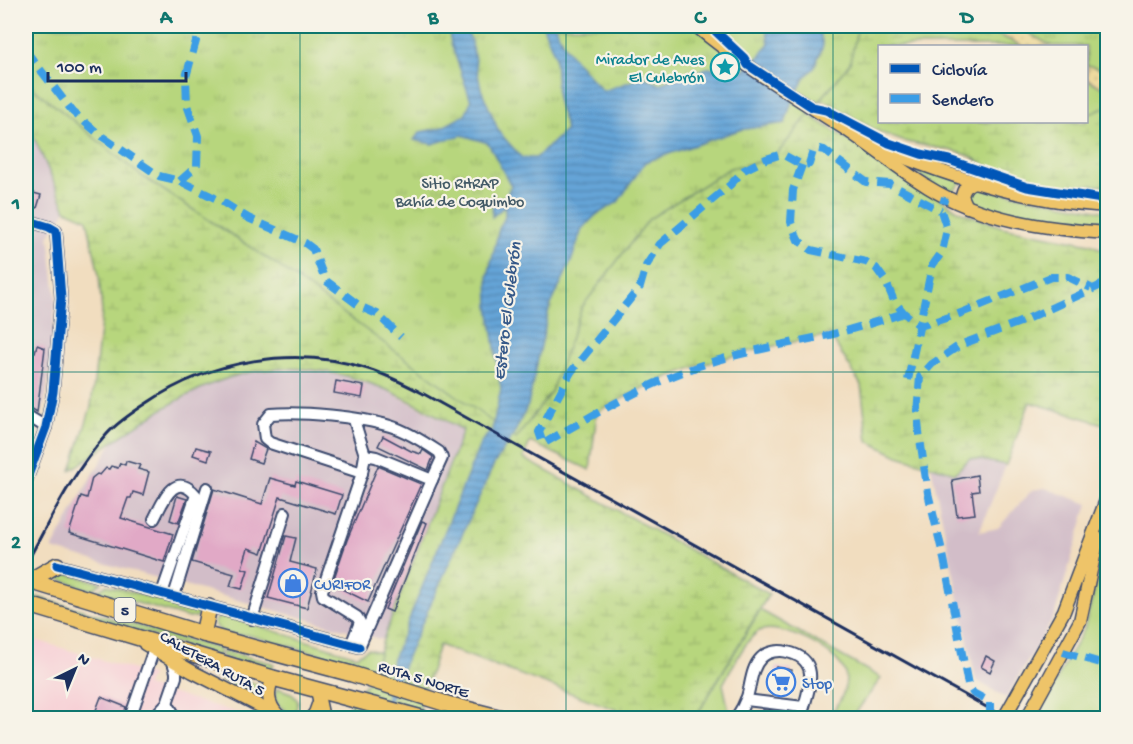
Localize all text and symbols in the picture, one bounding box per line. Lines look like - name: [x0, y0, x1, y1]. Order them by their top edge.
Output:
- text: A: [159, 8, 174, 31]
- text: B: [427, 8, 439, 31]
- text: C: [694, 8, 708, 31]
- text: D: [958, 8, 974, 31]
- scale bar: [48, 45, 186, 83]
- legend: [878, 45, 1088, 123]
- place icon: Mirador de Aves El Culebrón: [709, 51, 741, 83]
- place label: Mirador de Aves El Culebrón: [596, 52, 705, 89]
- text: 100 m: [56, 58, 102, 79]
- text: Ciclovía: [932, 61, 988, 82]
- text: Sendero: [932, 91, 994, 112]
- park label: Sitio RHRAP Bahía de Coquimbo: [395, 176, 524, 213]
- text: 1: [11, 194, 20, 217]
- water label: Estero El Culebrón: [490, 241, 527, 382]
- text: 2: [11, 533, 21, 556]
- shop icon: CURIFOR: [277, 567, 309, 599]
- place label: CURIFOR: [314, 577, 371, 596]
- road number: 5: [114, 598, 136, 622]
- street label: CALETERA RUTA 5: [155, 628, 267, 702]
- north arrow: [45, 639, 105, 699]
- text: N: [73, 650, 94, 671]
- street label: RUTA 5 NORTE: [375, 659, 472, 704]
- supermarket icon: Stop: [765, 666, 797, 698]
- place label: Stop: [802, 676, 832, 695]

